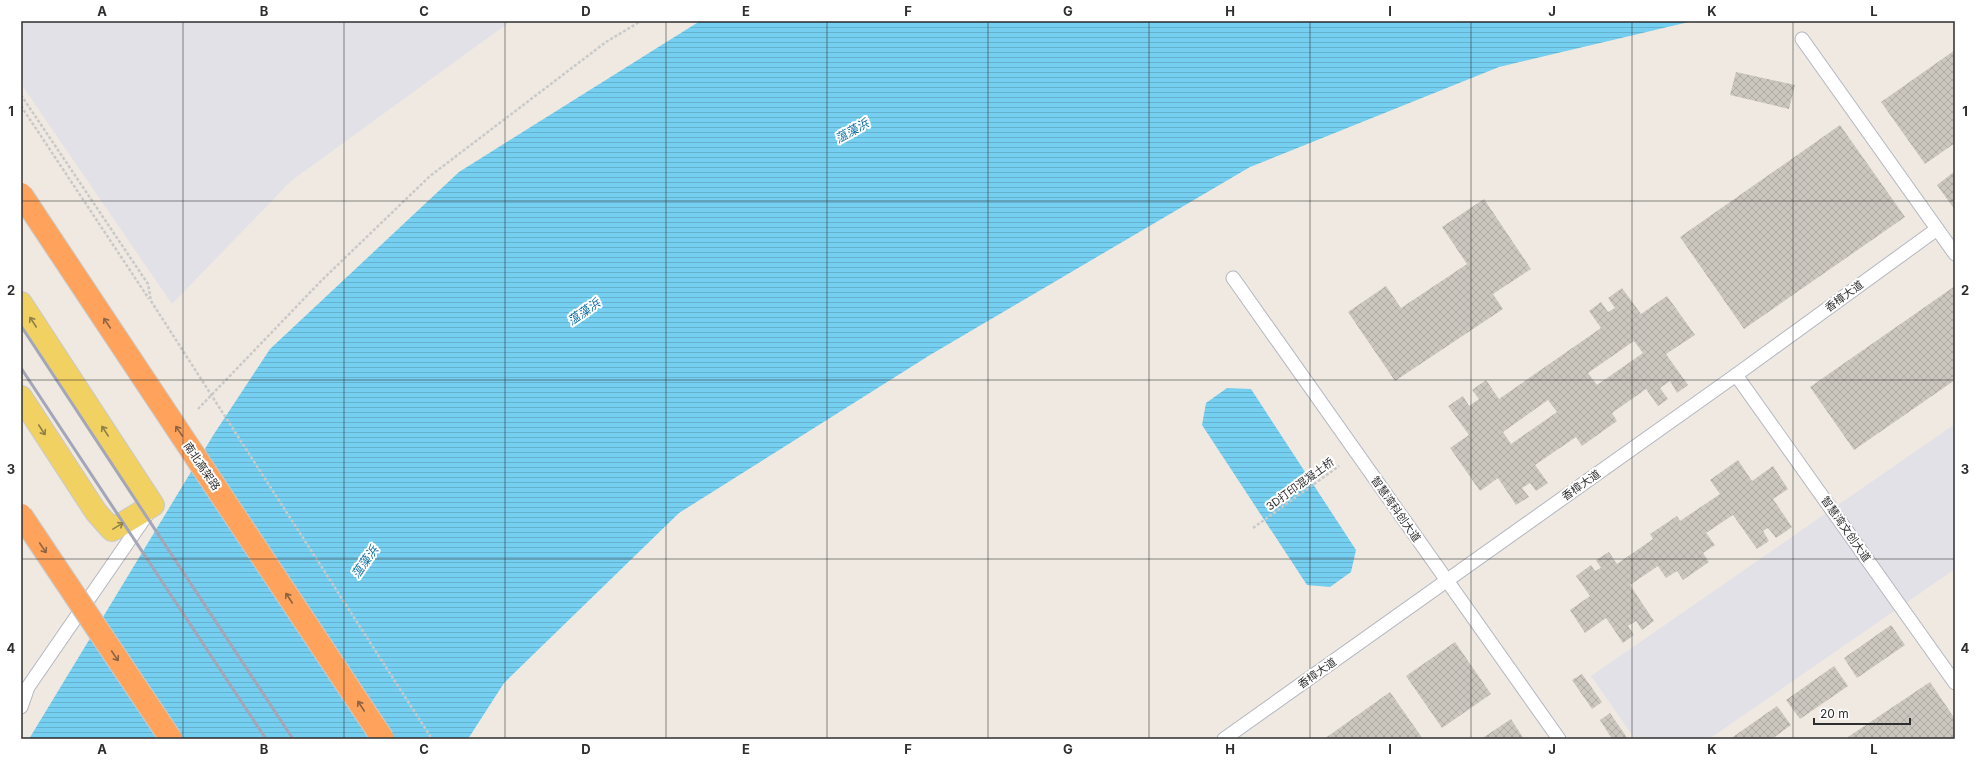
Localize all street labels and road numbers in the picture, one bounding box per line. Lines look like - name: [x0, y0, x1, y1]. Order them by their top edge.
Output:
- street label: 香樟大道: [1822, 277, 1866, 315]
- street label: 南北高架路: [181, 439, 223, 493]
- street label: 3D打印混凝土桥: [1263, 455, 1337, 513]
- street label: 香樟大道: [1559, 467, 1603, 503]
- street label: 智慧湾科创大道: [1368, 473, 1424, 545]
- street label: 智慧湾文创大道: [1818, 493, 1874, 565]
- street label: 香樟大道: [1295, 655, 1339, 691]

